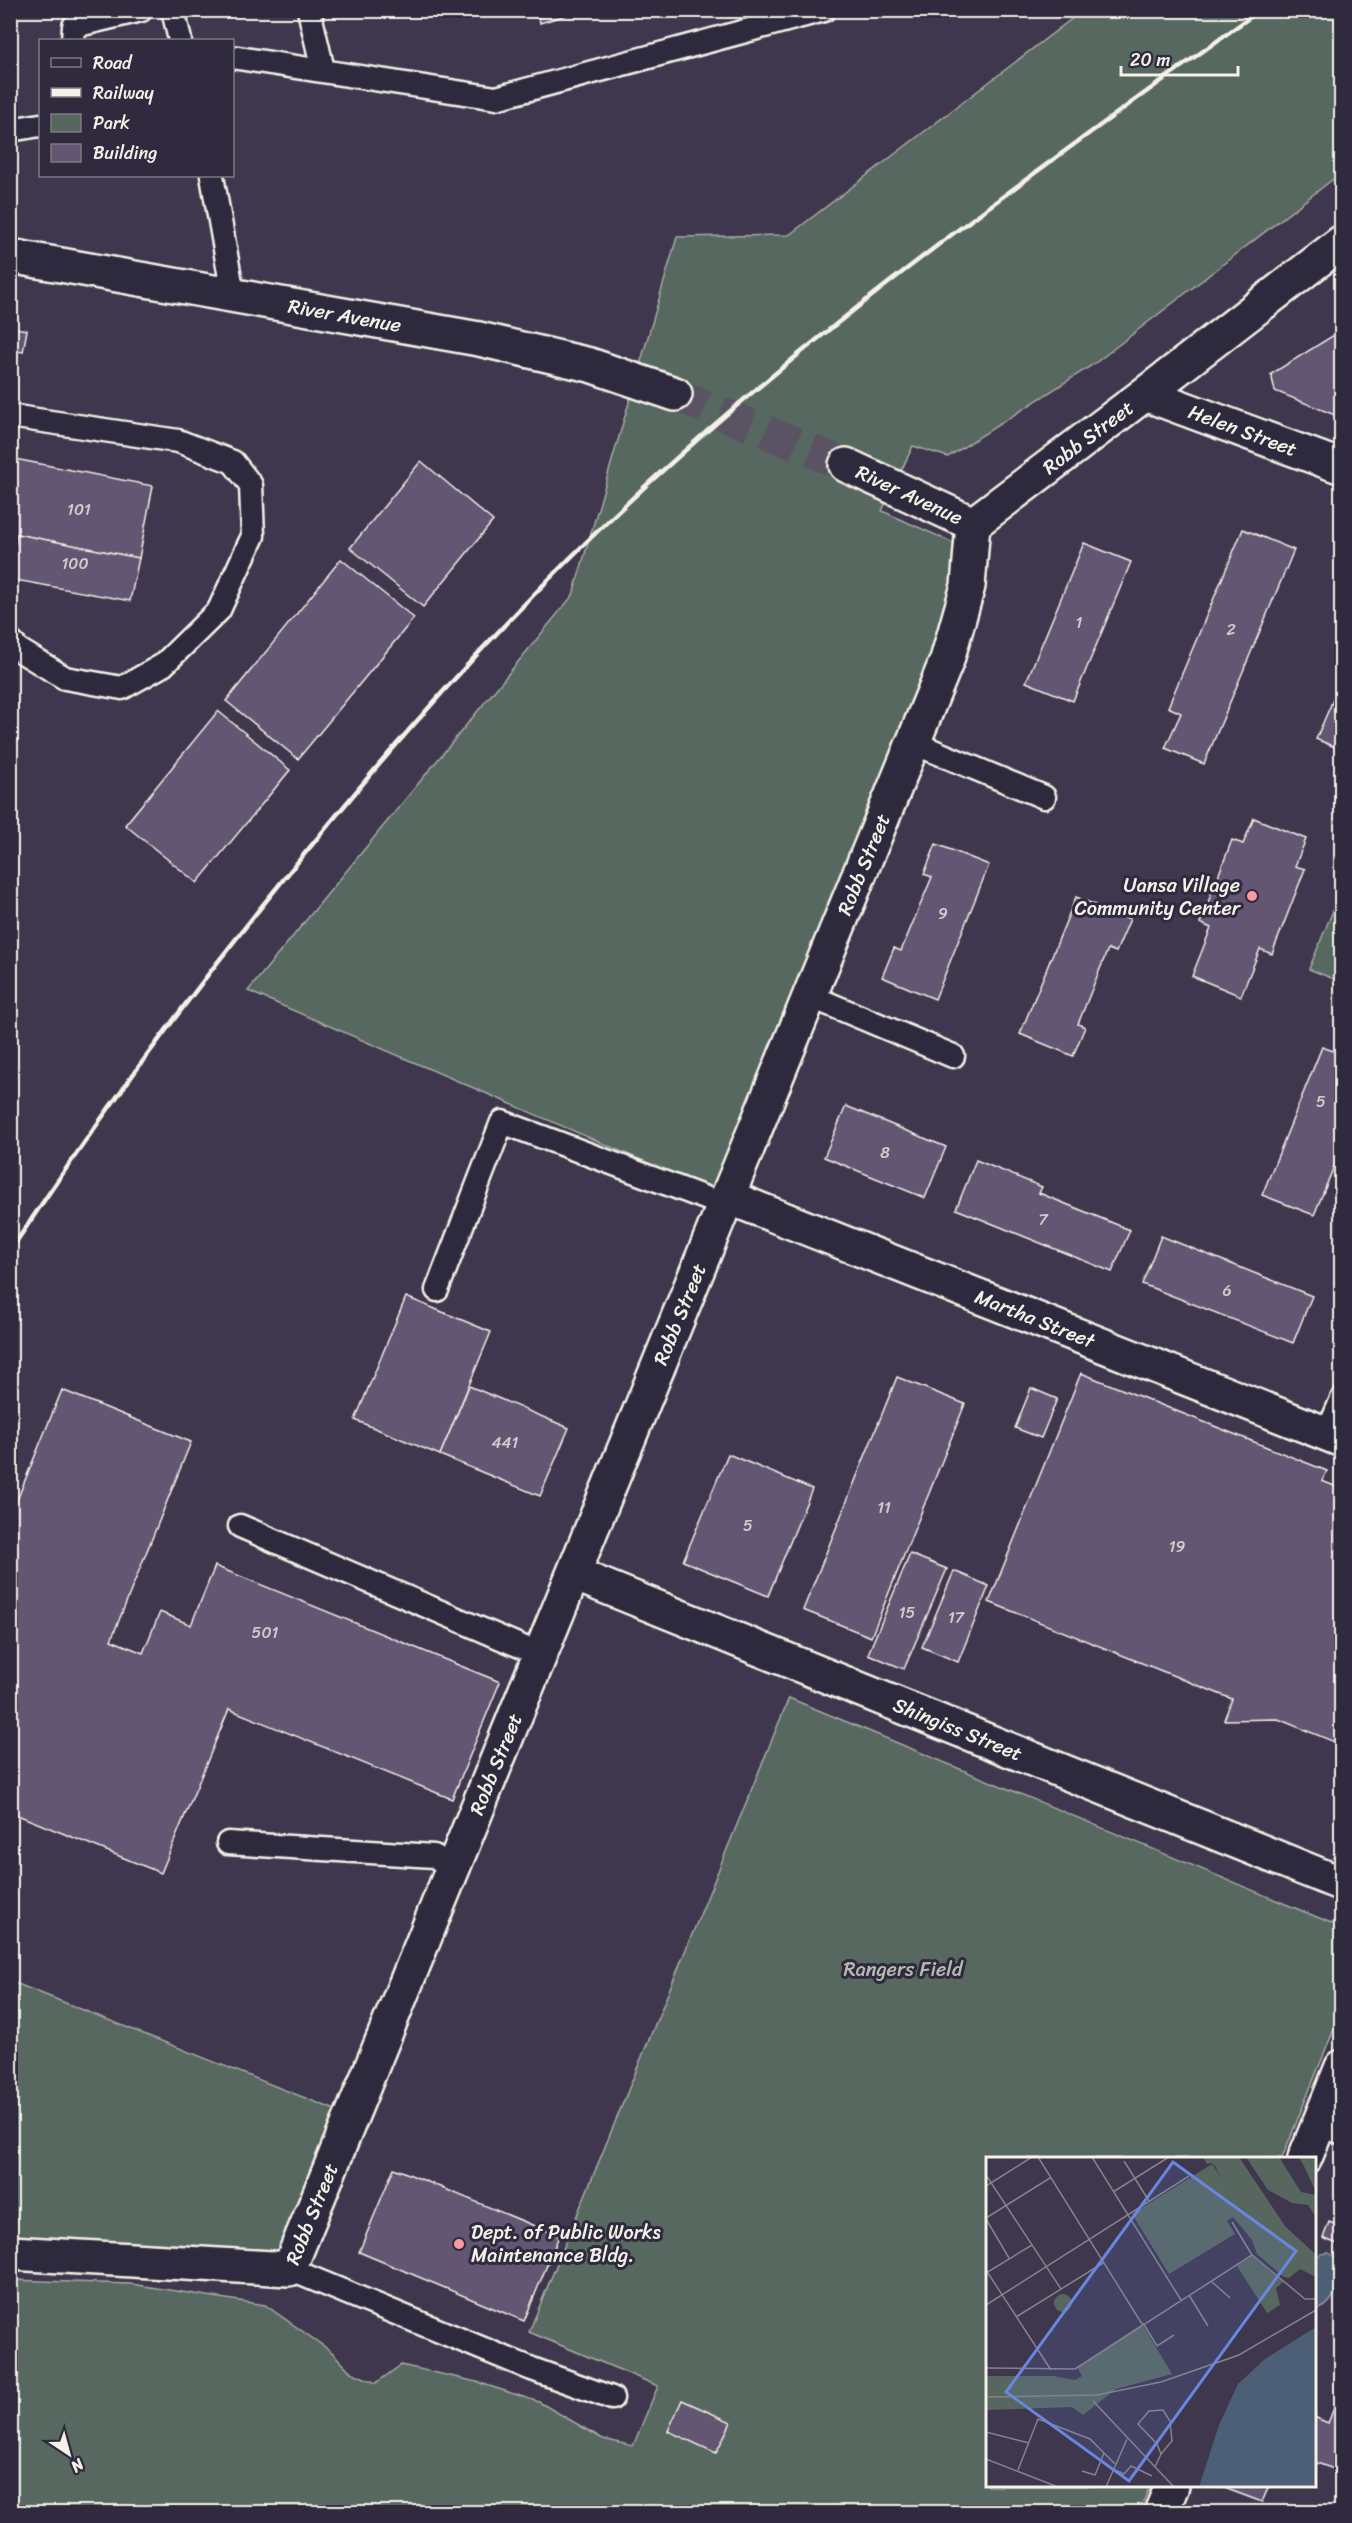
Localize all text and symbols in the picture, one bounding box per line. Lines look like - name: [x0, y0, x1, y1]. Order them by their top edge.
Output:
- legend: [39, 39, 234, 177]
- scale bar: [1121, 39, 1238, 77]
- text: 20 m: [1130, 44, 1170, 76]
- text: Road: [93, 47, 133, 79]
- text: Railway: [93, 77, 155, 109]
- text: Park: [93, 107, 130, 139]
- text: Building: [93, 137, 157, 169]
- street label: River Avenue: [285, 289, 404, 343]
- street label: Robb Street: [1035, 391, 1142, 484]
- street label: Helen Street: [1183, 395, 1302, 467]
- street label: River Avenue: [850, 455, 969, 535]
- house number: 101: [67, 495, 91, 524]
- house number: 100: [61, 549, 89, 578]
- house number: 1: [1076, 608, 1083, 637]
- house number: 2: [1226, 615, 1236, 644]
- street label: Robb Street: [827, 808, 900, 921]
- place label: Uansa Village Community Center: [1074, 868, 1242, 926]
- marker: Uansa Village Community Center: [1245, 889, 1259, 903]
- house number: 9: [938, 899, 948, 928]
- house number: 5: [1316, 1087, 1326, 1116]
- house number: 8: [880, 1138, 890, 1167]
- house number: 7: [1038, 1205, 1048, 1234]
- street label: Robb Street: [643, 1258, 717, 1371]
- house number: 6: [1222, 1276, 1232, 1305]
- street label: Martha Street: [969, 1279, 1101, 1359]
- house number: 441: [492, 1428, 519, 1457]
- house number: 11: [877, 1493, 891, 1522]
- house number: 5: [743, 1511, 753, 1540]
- house number: 19: [1169, 1532, 1186, 1561]
- house number: 15: [899, 1598, 916, 1627]
- house number: 17: [948, 1603, 965, 1632]
- house number: 501: [252, 1618, 279, 1647]
- street label: Shingiss Street: [888, 1688, 1028, 1771]
- street label: Robb Street: [459, 1708, 533, 1821]
- park label: Rangers Field: [844, 1952, 964, 1987]
- inset map: [986, 2157, 1316, 2487]
- street label: Robb Street: [275, 2158, 349, 2270]
- place label: Dept. of Public Works Maintenance Bldg.: [471, 2215, 661, 2273]
- marker: Dept. of Public Works Maintenance Bldg.: [452, 2237, 466, 2251]
- north arrow: [39, 2424, 99, 2484]
- text: N: [64, 2450, 91, 2481]

